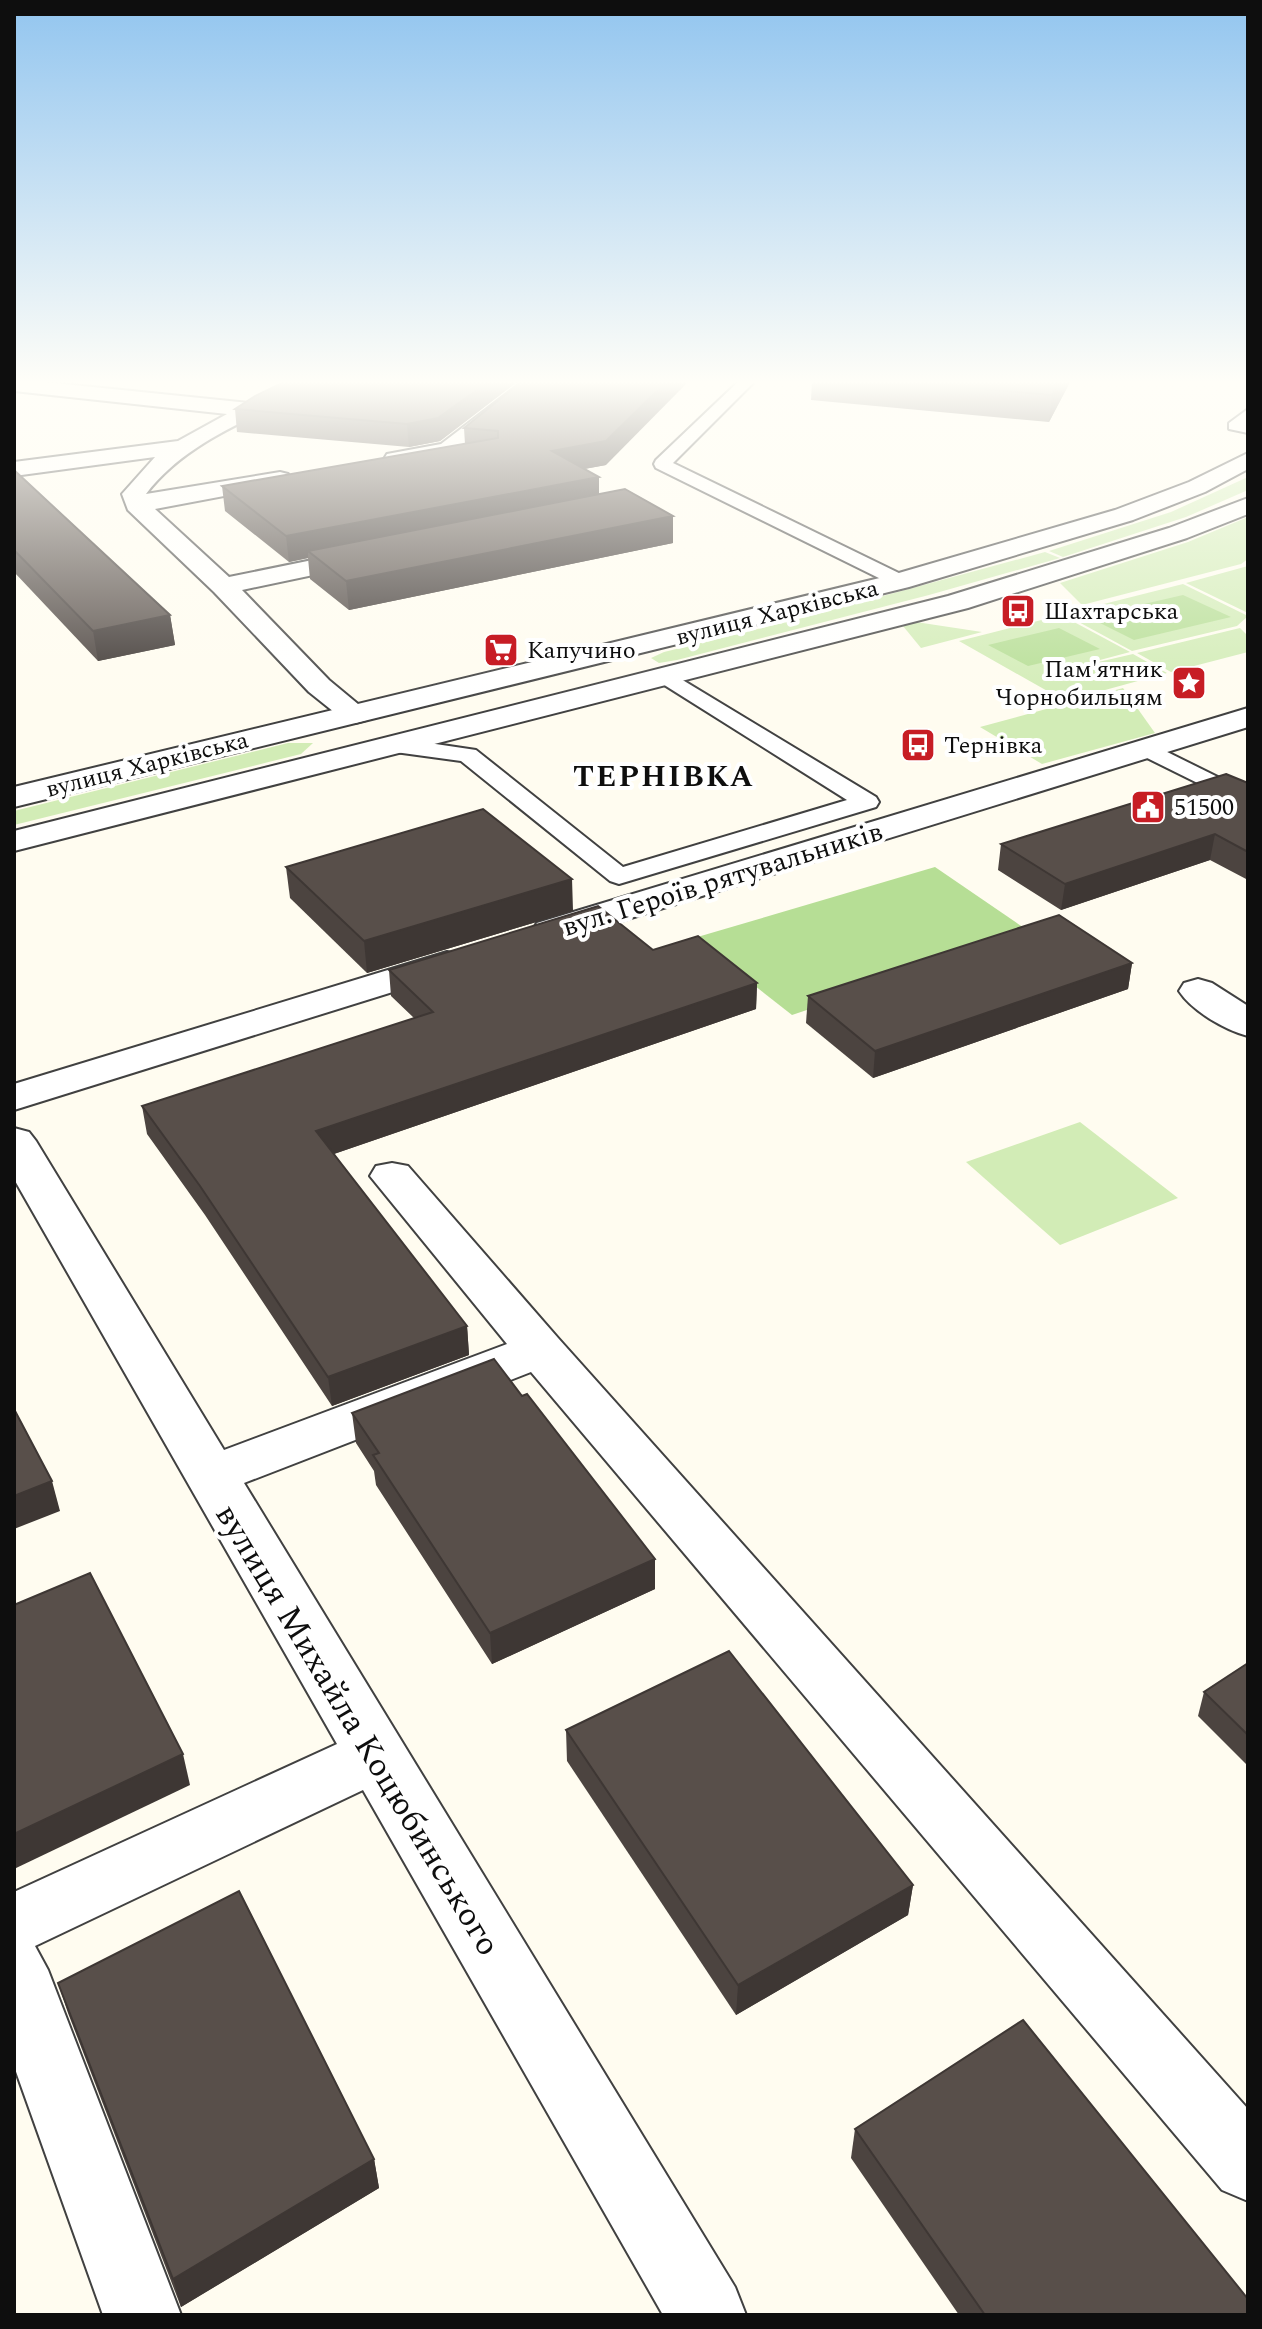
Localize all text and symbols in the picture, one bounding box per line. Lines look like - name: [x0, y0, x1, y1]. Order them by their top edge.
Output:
- street label: вулиця Харківська: [672, 570, 883, 656]
- bus stop icon: Шахтарська: [999, 592, 1037, 630]
- place label: Шахтарська: [1044, 594, 1179, 630]
- supermarket icon: Капучино: [482, 631, 520, 669]
- place label: Капучино: [527, 633, 636, 669]
- place label: Пам'ятник Чорнобильцям: [995, 652, 1163, 716]
- place icon: Пам'ятник Чорнобильцям: [1170, 664, 1208, 702]
- street label: вулиця Харківська: [42, 722, 253, 808]
- bus stop icon: Тернівка: [899, 726, 937, 764]
- place label: Тернівка: [944, 728, 1043, 764]
- district label: ТЕРНІВКА: [573, 754, 755, 800]
- public building icon: 51500: [1129, 788, 1167, 826]
- place label: 51500: [1174, 790, 1234, 826]
- street label: вул. Героїв рятувальників: [557, 810, 888, 949]
- street label: вулиця Михайла Коцюбинського: [201, 1494, 513, 1966]

